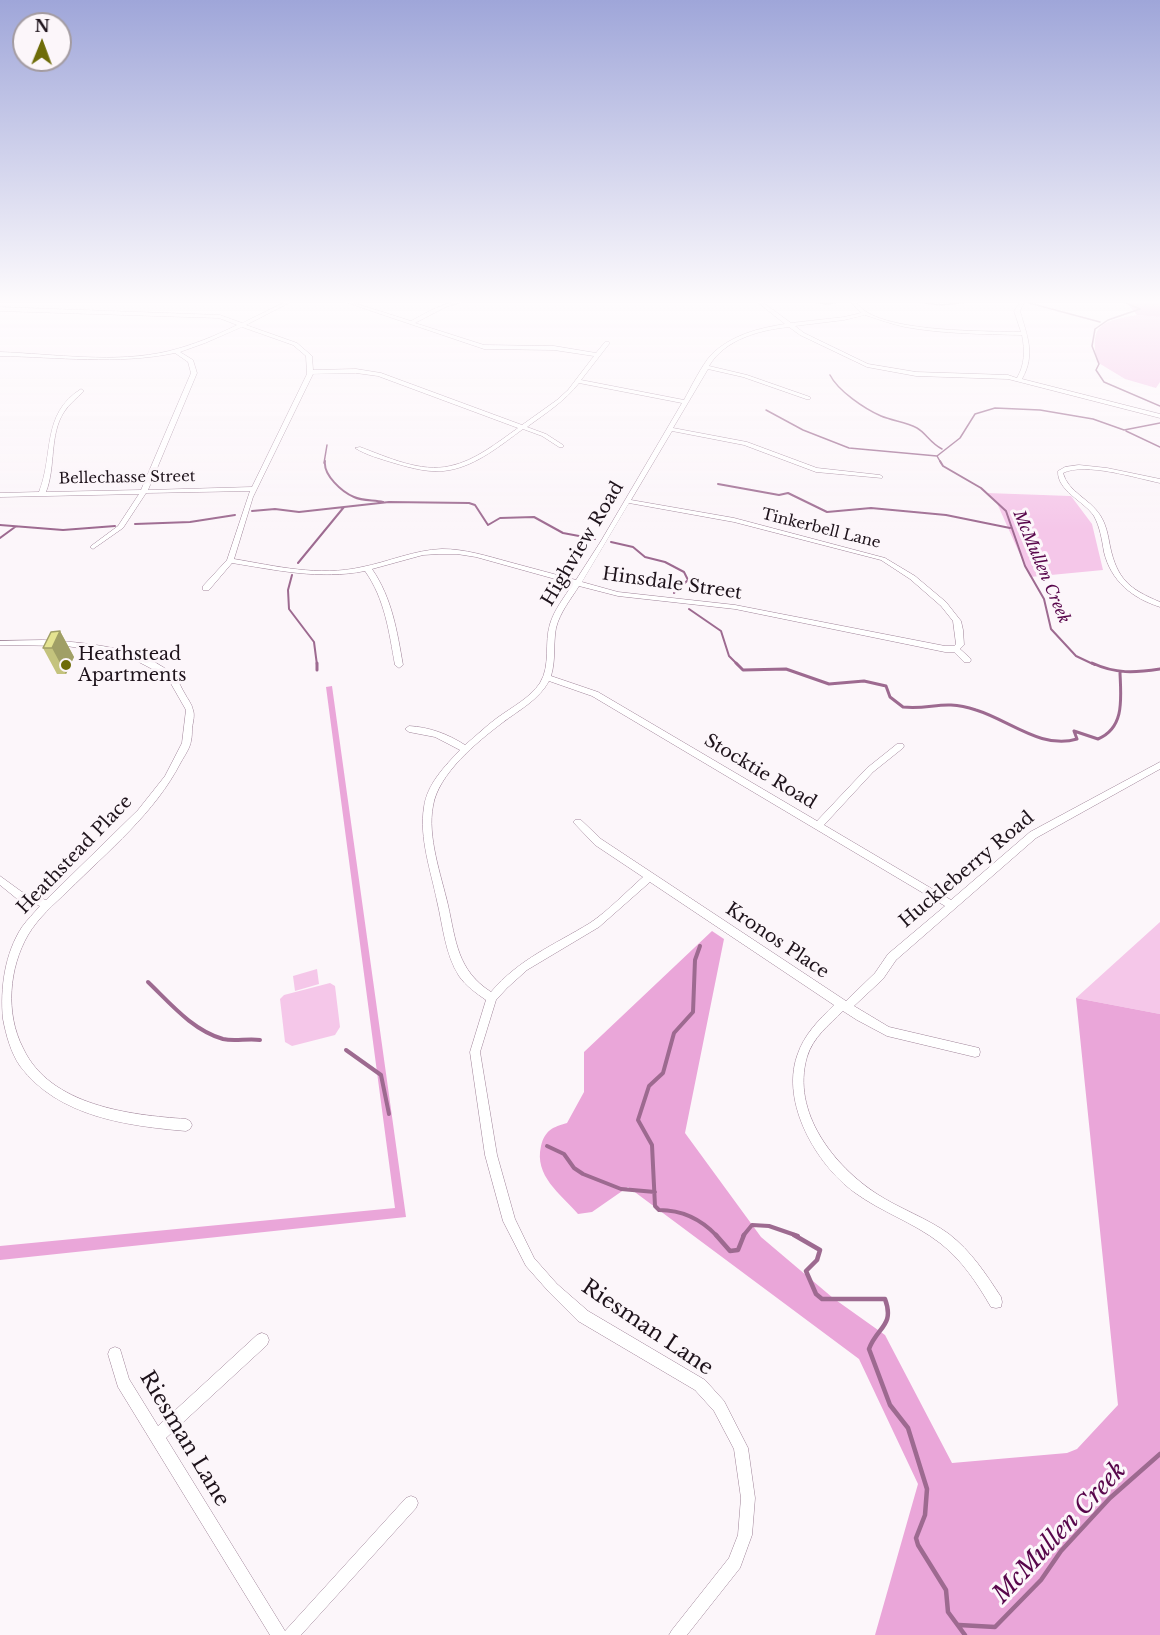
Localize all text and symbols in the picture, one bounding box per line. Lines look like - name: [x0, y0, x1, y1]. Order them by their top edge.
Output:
- north arrow: [12, 12, 72, 72]
- text: N: [35, 16, 50, 36]
- street label: Bellechasse Street: [58, 468, 196, 488]
- street label: Highview Road: [537, 478, 629, 610]
- street label: Tinkerbell Lane: [760, 506, 882, 552]
- water label: McMullen Creek: [1008, 507, 1074, 627]
- street label: Hinsdale Street: [601, 563, 743, 605]
- place label: Heathstead Apartments: [78, 644, 186, 686]
- marker: Heathstead Apartments: [59, 658, 73, 672]
- street label: Stocktie Road: [700, 730, 820, 814]
- street label: Heathstead Place: [13, 791, 137, 919]
- street label: Huckleberry Road: [895, 807, 1039, 933]
- street label: Kronos Place: [721, 899, 833, 983]
- street label: Riesman Lane: [576, 1275, 718, 1381]
- street label: Riesman Lane: [134, 1367, 234, 1511]
- water label: McMullen Creek: [987, 1457, 1133, 1609]

